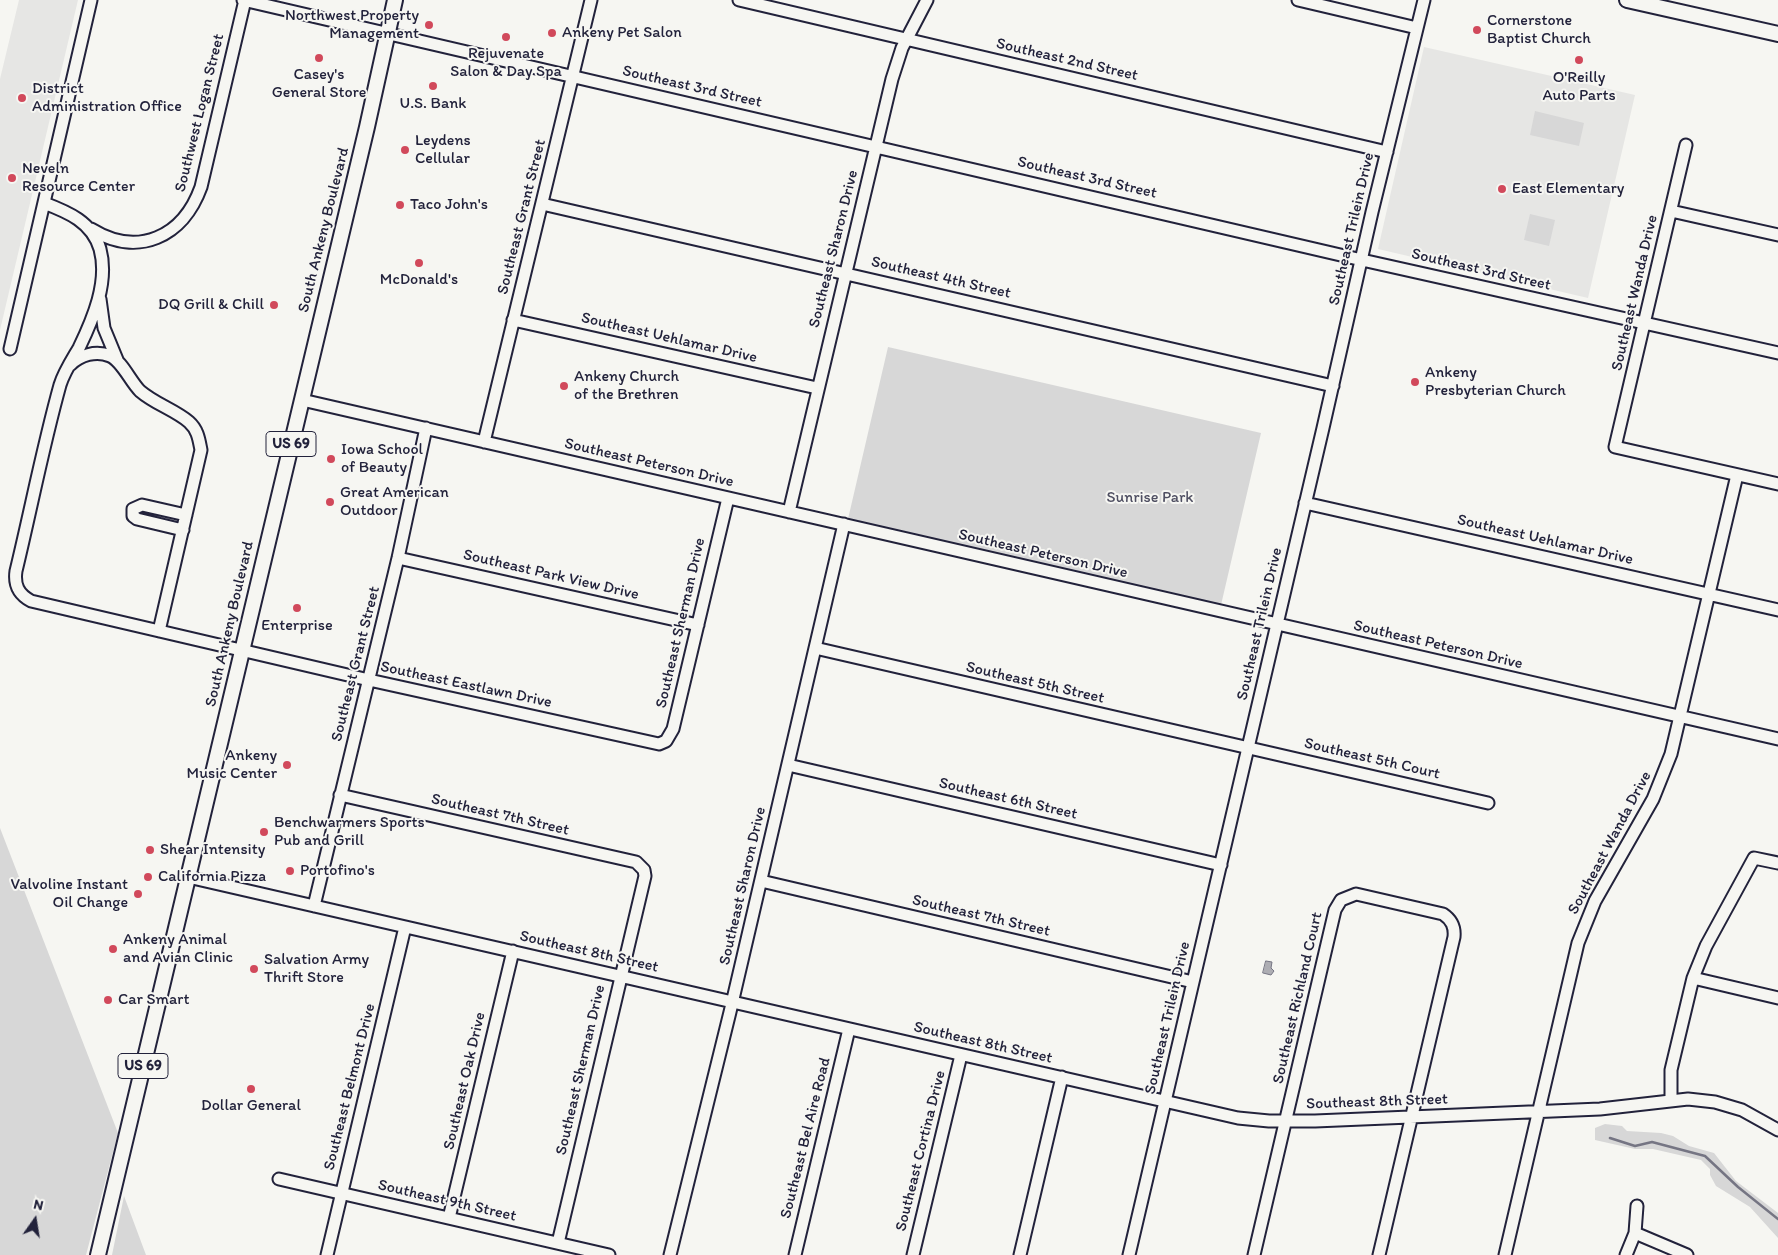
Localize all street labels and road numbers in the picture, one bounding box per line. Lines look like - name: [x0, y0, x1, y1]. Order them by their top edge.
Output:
- street label: Southwest Logan Street: [171, 32, 229, 194]
- street label: Southeast 2nd Street: [994, 34, 1140, 86]
- street label: Southeast 3rd Street: [620, 62, 764, 112]
- street label: Southeast Grant Street: [493, 137, 551, 297]
- street label: South Ankeny Boulevard: [294, 145, 354, 315]
- street label: Southeast Trilein Drive: [1325, 151, 1379, 307]
- street label: Southeast 3rd Street: [1015, 153, 1159, 203]
- street label: Southeast Sharon Drive: [805, 168, 863, 330]
- street label: Southeast Wanda Drive: [1608, 213, 1662, 373]
- street label: Southeast 3rd Street: [1409, 245, 1553, 295]
- street label: Southeast 4th Street: [869, 253, 1013, 303]
- street label: Southeast Uehlamar Drive: [579, 308, 759, 368]
- road number: US 69: [266, 432, 316, 456]
- street label: Southeast Peterson Drive: [563, 434, 735, 492]
- street label: Southeast Uehlamar Drive: [1455, 510, 1635, 570]
- street label: Southeast Peterson Drive: [957, 525, 1129, 583]
- street label: Southeast Sherman Drive: [652, 536, 710, 710]
- street label: South Ankeny Boulevard: [202, 539, 258, 709]
- street label: Southeast Park View Drive: [461, 545, 641, 605]
- street label: Southeast Trilein Drive: [1233, 546, 1287, 702]
- street label: Southeast Grant Street: [327, 584, 385, 744]
- street label: Southeast Peterson Drive: [1352, 616, 1524, 674]
- street label: Southeast Eastlawn Drive: [379, 657, 553, 713]
- street label: Southeast 5th Street: [964, 658, 1106, 708]
- street label: Southeast 5th Court: [1302, 734, 1442, 784]
- street label: Southeast Wanda Drive: [1564, 768, 1656, 918]
- street label: Southeast 6th Street: [937, 774, 1079, 824]
- street label: Southeast 7th Street: [429, 790, 571, 840]
- street label: Southeast Sharon Drive: [715, 805, 771, 967]
- street label: Southeast 7th Street: [910, 891, 1052, 941]
- street label: Southeast Richland Court: [1269, 910, 1327, 1086]
- street label: Southeast 8th Street: [518, 927, 660, 977]
- street label: Southeast Trilein Drive: [1141, 940, 1195, 1096]
- street label: Southeast Sherman Drive: [552, 983, 610, 1157]
- street label: Southeast Belmont Drive: [320, 1002, 380, 1172]
- street label: Southeast Oak Drive: [440, 1010, 490, 1152]
- street label: Southeast 8th Street: [912, 1018, 1054, 1068]
- road number: US 69: [118, 1054, 168, 1078]
- street label: Southeast Bel Aire Road: [777, 1055, 835, 1221]
- street label: Southeast Cortina Drive: [892, 1069, 950, 1233]
- street label: Southeast 8th Street: [1306, 1090, 1448, 1114]
- street label: Southeast 9th Street: [376, 1176, 518, 1226]

